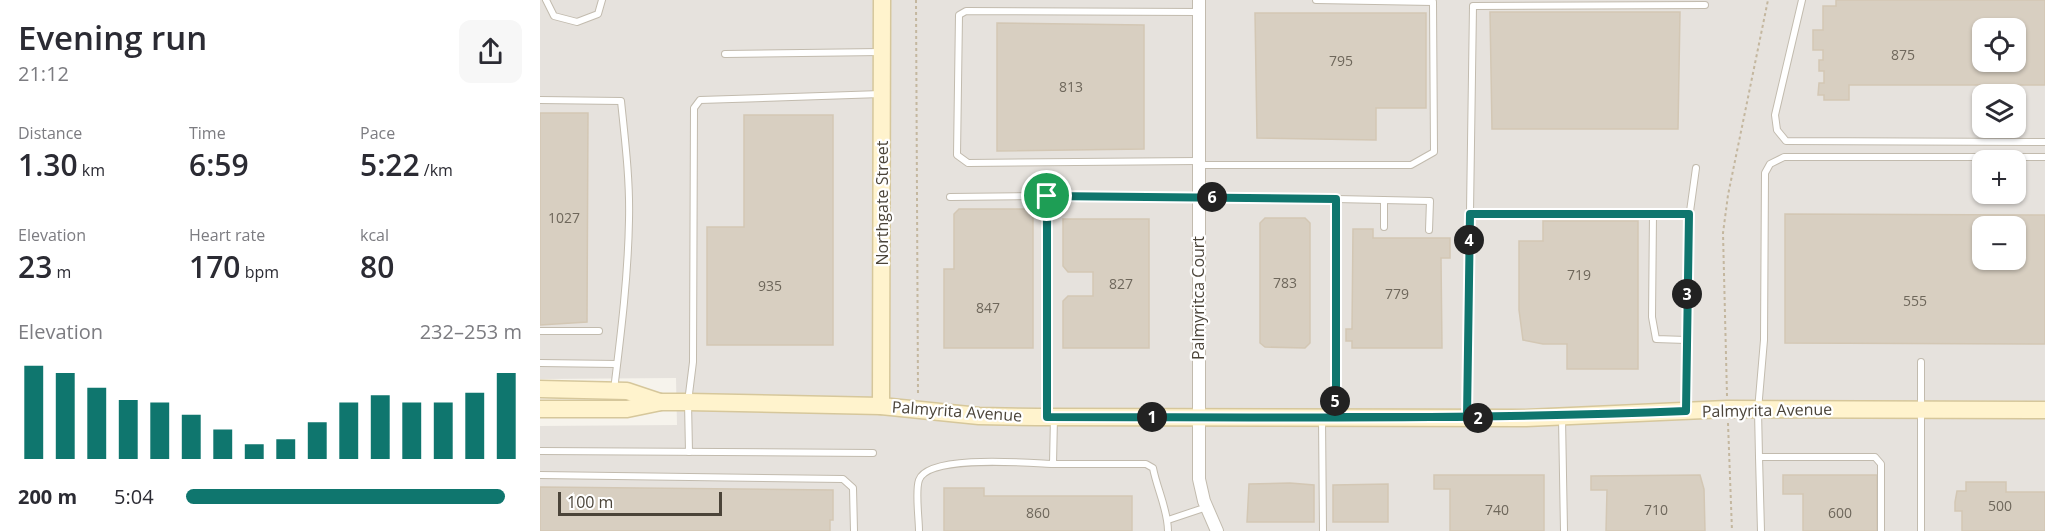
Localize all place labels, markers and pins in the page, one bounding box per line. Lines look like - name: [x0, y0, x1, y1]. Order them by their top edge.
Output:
- pin: [1021, 170, 1072, 221]
- pin: 6: [1197, 182, 1227, 212]
- pin: 4: [1454, 225, 1484, 255]
- pin: 3: [1672, 279, 1702, 309]
- pin: 5: [1320, 386, 1350, 416]
- pin: 1: [1137, 402, 1167, 432]
- pin: 2: [1463, 403, 1493, 433]

